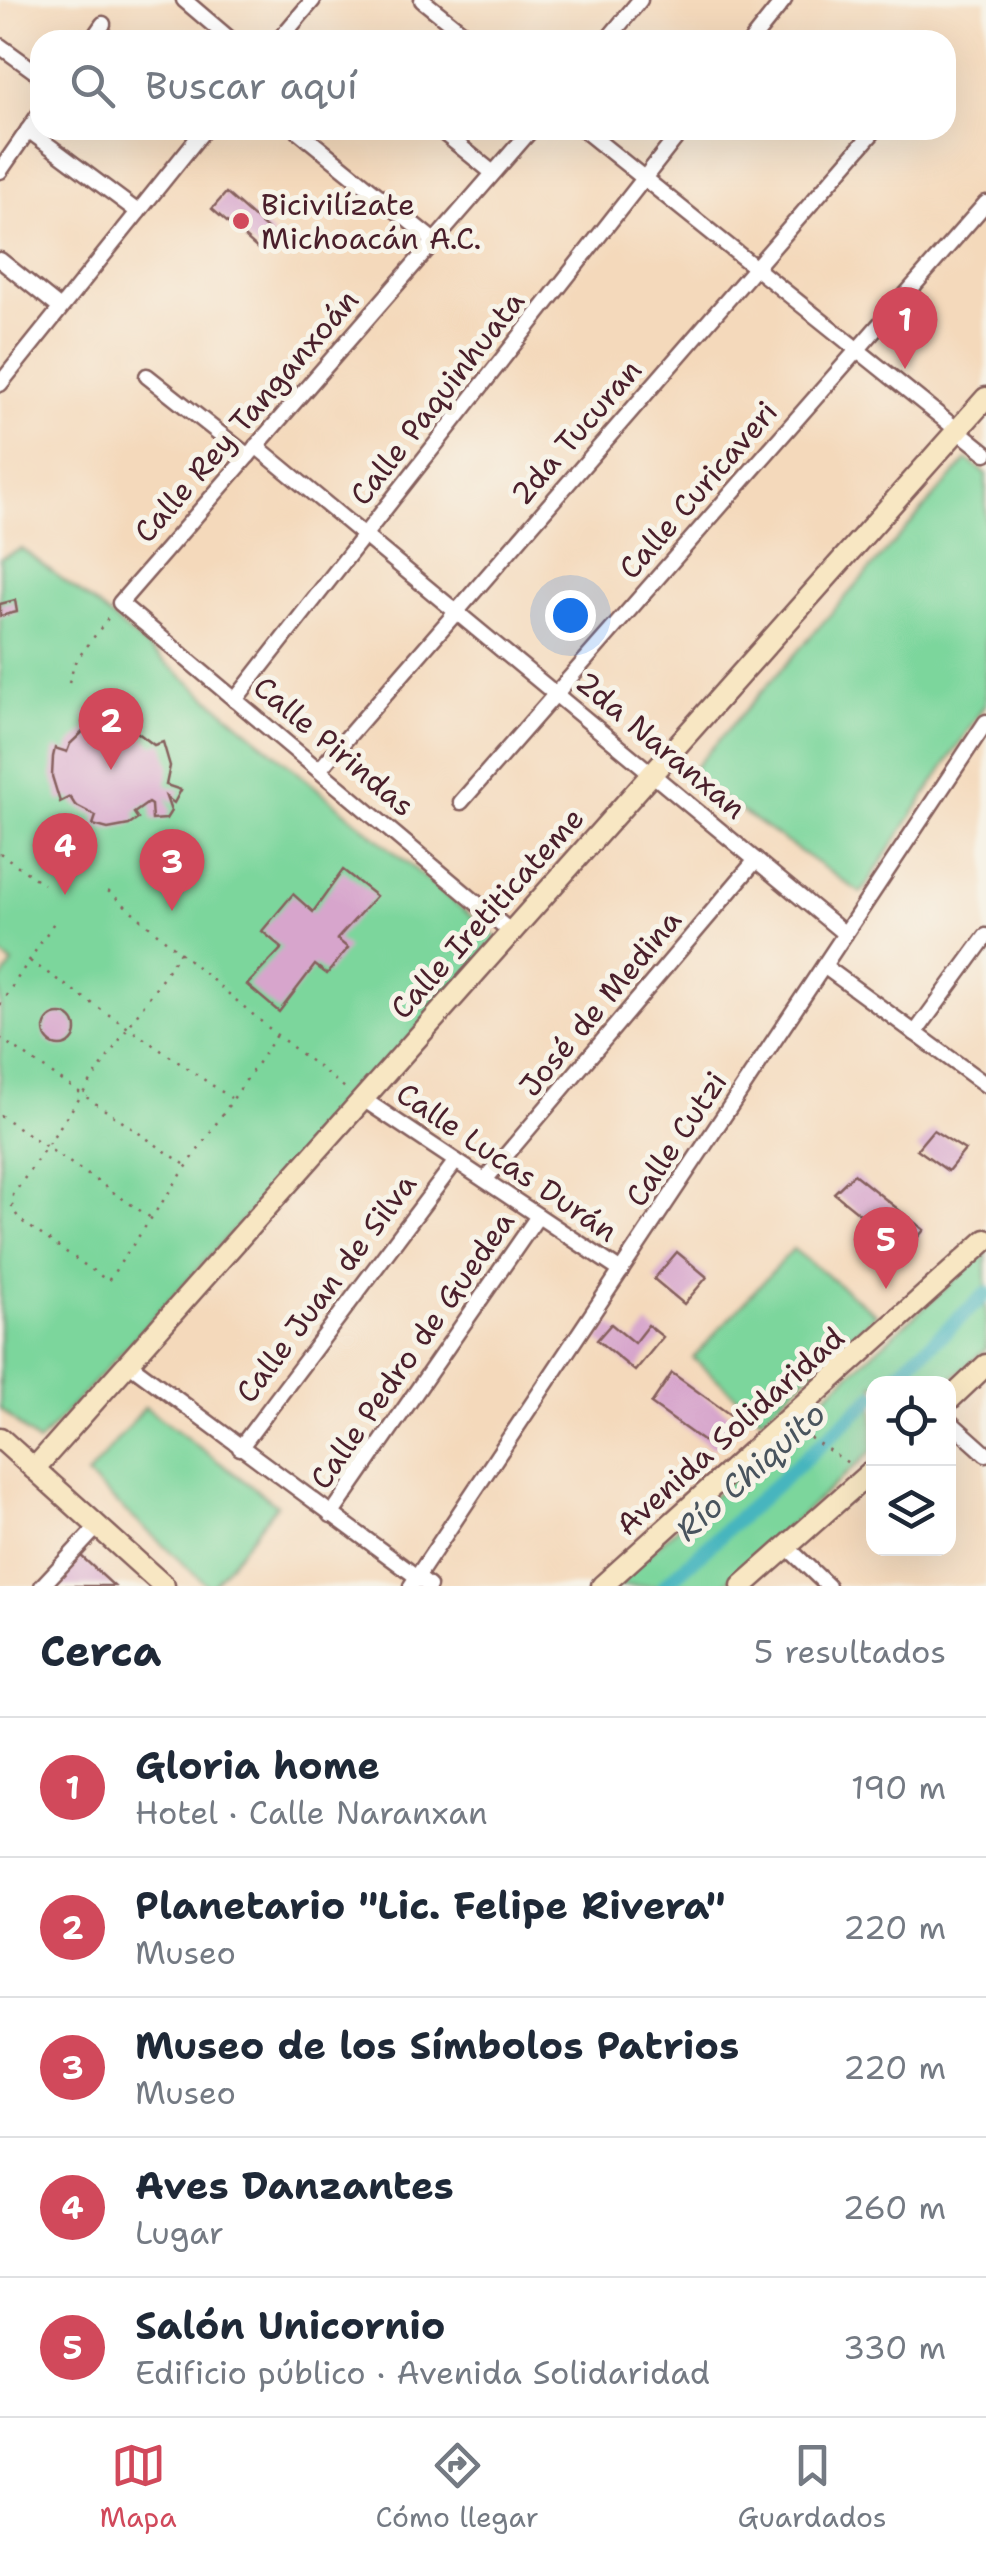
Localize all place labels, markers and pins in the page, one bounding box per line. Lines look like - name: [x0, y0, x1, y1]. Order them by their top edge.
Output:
- place label: Bicivilízate Michoacán A.C.: [261, 184, 481, 259]
- marker: Bicivilízate Michoacán A.C.: [230, 210, 252, 232]
- pin: 1: [872, 286, 938, 369]
- pin: 2: [78, 688, 144, 770]
- pin: 4: [32, 812, 98, 895]
- pin: 3: [140, 828, 204, 911]
- pin: 5: [854, 1206, 918, 1289]

